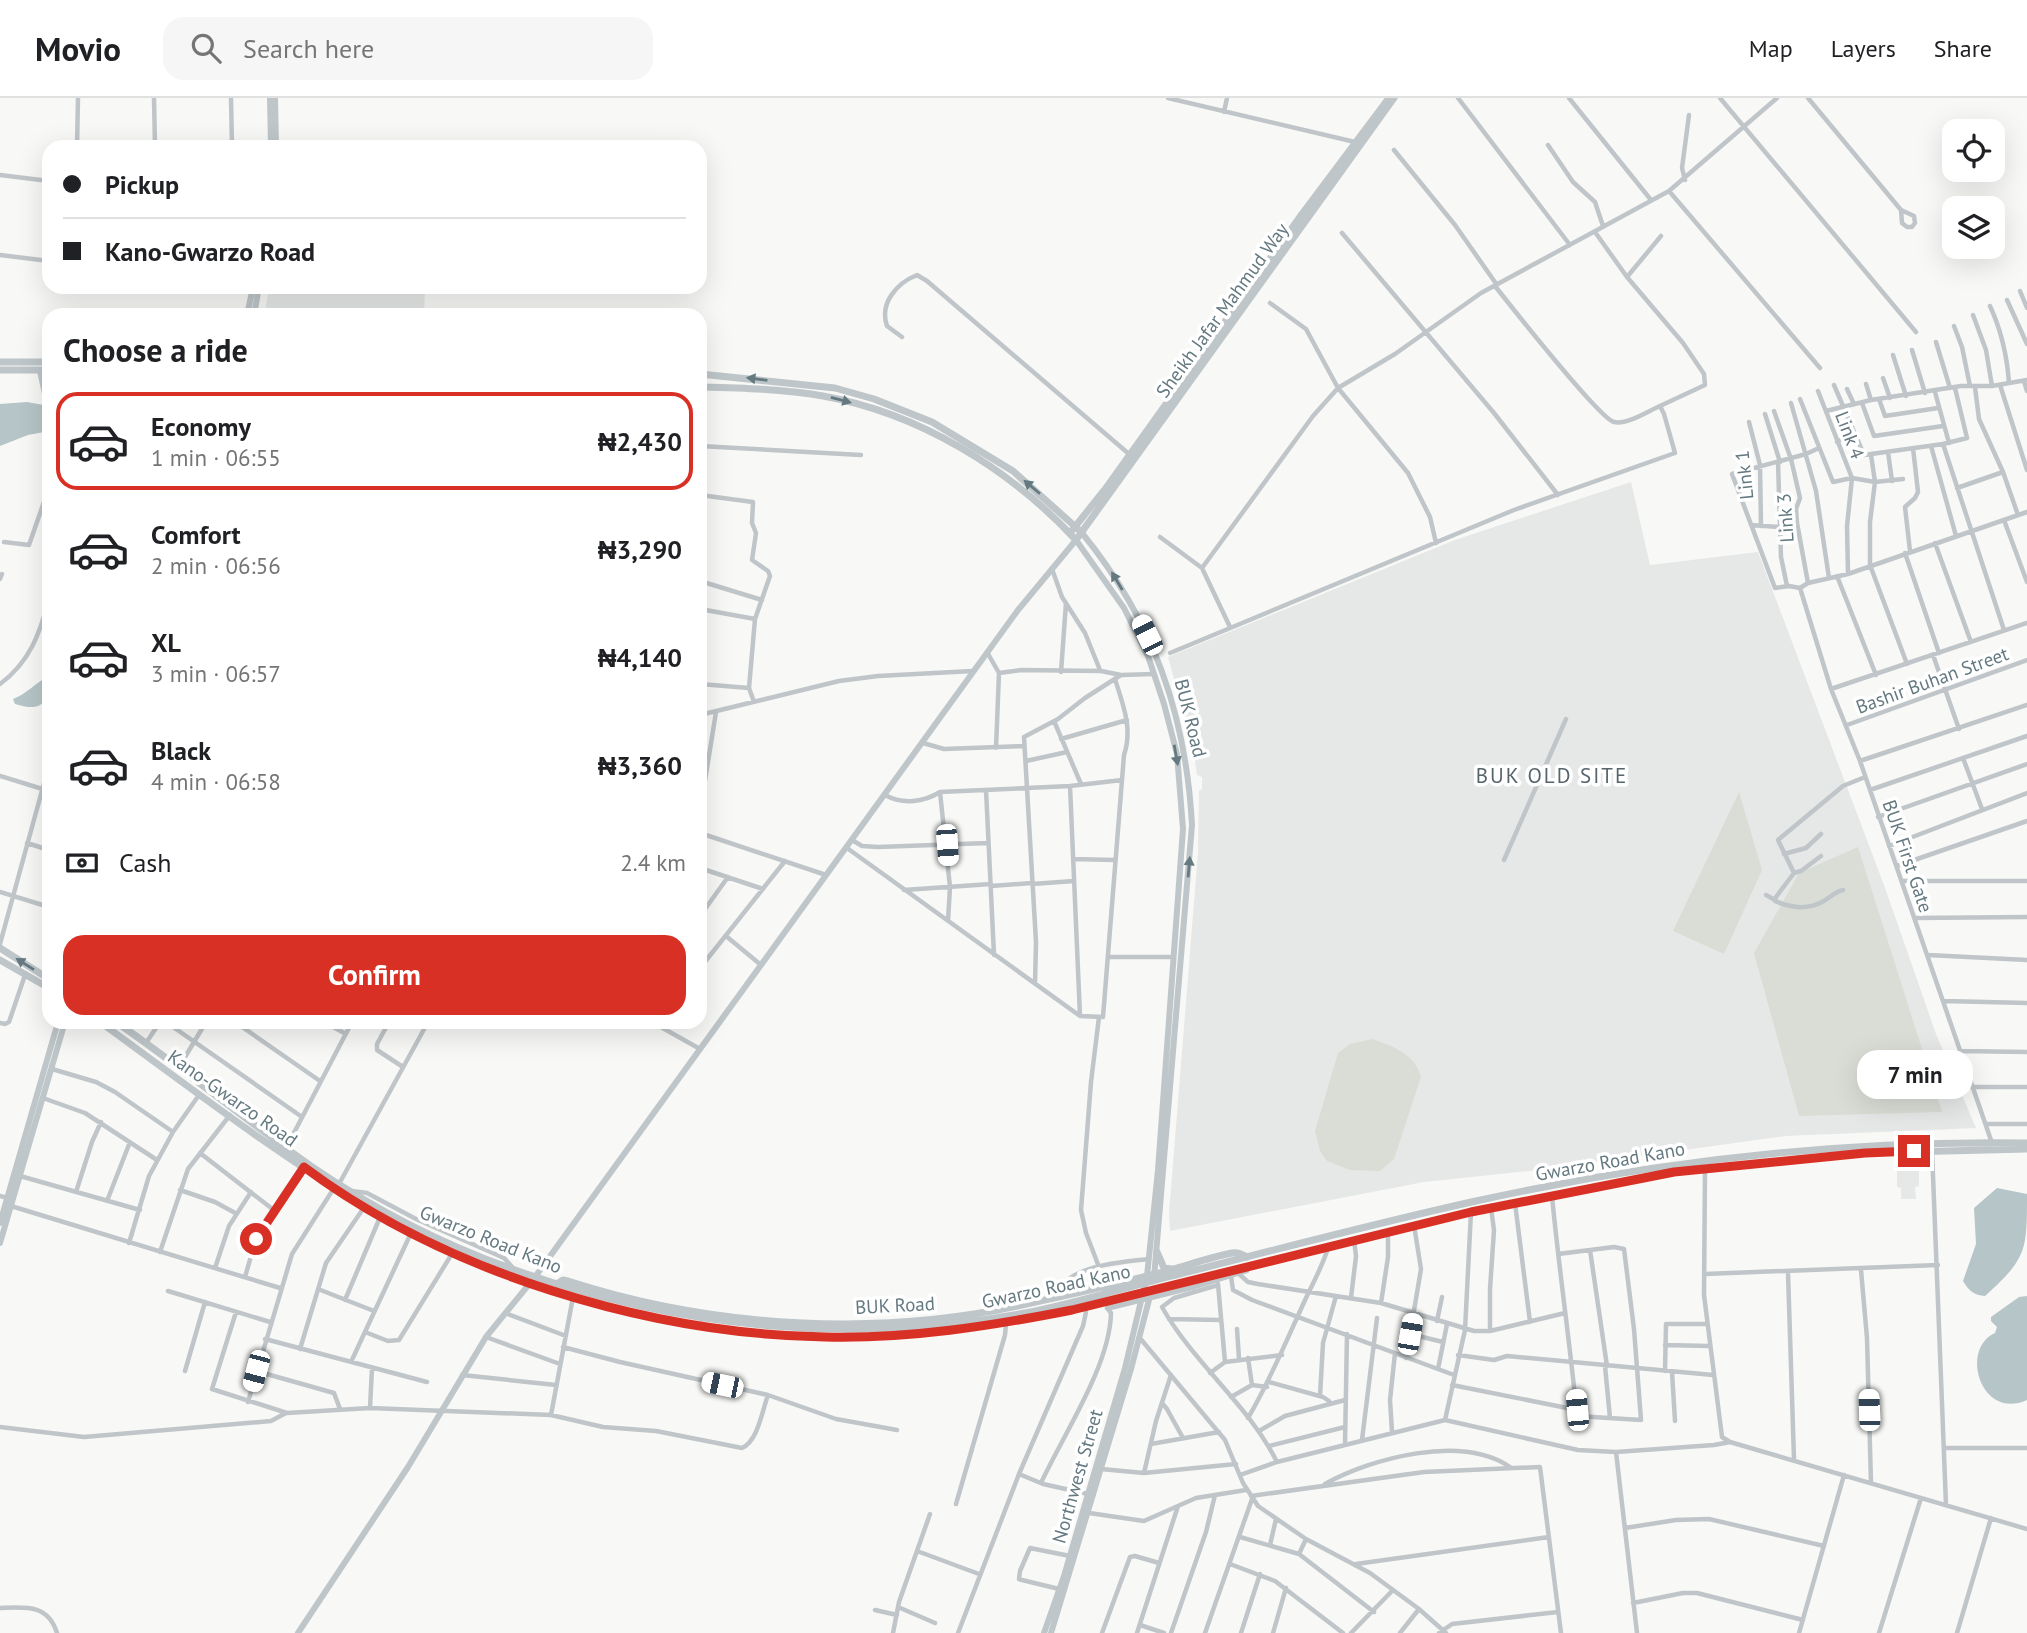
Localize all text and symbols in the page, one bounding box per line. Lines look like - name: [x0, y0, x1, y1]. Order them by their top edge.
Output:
- search box: [163, 17, 653, 80]
- text: Movio: [35, 27, 121, 70]
- icon: search: [187, 29, 225, 67]
- text: Search here: [243, 32, 374, 65]
- text: Map: [1749, 33, 1793, 64]
- text: Layers: [1831, 33, 1896, 64]
- text: Share: [1934, 33, 1992, 64]
- map controls: [1942, 119, 2005, 259]
- button: locate: [1942, 119, 2005, 182]
- text: Pickup: [105, 168, 179, 201]
- button: layers: [1942, 196, 2005, 259]
- street label: Sheikh Jafar Mahmud Way: [1150, 218, 1294, 402]
- text: Kano-Gwarzo Road: [105, 235, 315, 268]
- text: Choose a ride: [63, 329, 248, 371]
- one-way arrow: [746, 374, 768, 385]
- one-way arrow: [830, 395, 852, 406]
- street label: Link 4: [1830, 408, 1870, 462]
- icon: car: [67, 410, 130, 473]
- text: Economy: [151, 410, 251, 443]
- text: ₦2,430: [598, 425, 682, 458]
- text: 1 min · 06:55: [151, 443, 281, 472]
- street label: Link 1: [1729, 449, 1759, 501]
- one-way arrow: [1023, 479, 1041, 495]
- street label: Link 3: [1771, 493, 1799, 543]
- icon: car: [67, 518, 130, 581]
- text: Comfort: [151, 518, 241, 551]
- text: ₦3,290: [598, 533, 682, 566]
- text: 2 min · 06:56: [151, 551, 281, 580]
- one-way arrow: [1111, 571, 1123, 590]
- car: [1129, 612, 1166, 658]
- icon: car: [67, 626, 130, 689]
- text: XL: [151, 626, 181, 659]
- text: ₦4,140: [598, 641, 682, 674]
- street label: Bashir Buhan Street: [1852, 641, 2012, 719]
- text: 3 min · 06:57: [151, 659, 281, 688]
- street label: BUK Road: [1170, 676, 1212, 760]
- icon: car: [67, 734, 130, 797]
- text: Black: [151, 734, 211, 767]
- one-way arrow: [1171, 744, 1182, 766]
- text: ₦3,360: [598, 749, 682, 782]
- district label: BUK OLD SITE: [1476, 762, 1628, 789]
- text: 4 min · 06:58: [151, 767, 281, 796]
- street label: BUK First Gate: [1878, 797, 1938, 915]
- car: [936, 823, 959, 867]
- icon: cash: [63, 844, 101, 882]
- text: Cash: [119, 846, 171, 879]
- text: 2.4 km: [620, 848, 686, 877]
- one-way arrow: [1184, 856, 1195, 878]
- button: Confirm: [63, 935, 686, 1015]
- one-way arrow: [15, 957, 34, 970]
- street label: Kano-Gwarzo Road: [163, 1044, 303, 1152]
- callout: 7 min: [1856, 1049, 1972, 1098]
- text: 7 min: [1888, 1060, 1942, 1089]
- route end: [1898, 1135, 1930, 1167]
- street label: Gwarzo Road Kano: [1533, 1136, 1687, 1186]
- street label: Gwarzo Road Kano: [416, 1200, 566, 1278]
- route start: [240, 1223, 272, 1255]
- street label: Gwarzo Road Kano: [980, 1259, 1132, 1313]
- street label: BUK Road: [855, 1291, 935, 1319]
- car: [1397, 1311, 1424, 1357]
- car: [241, 1348, 272, 1394]
- car: [700, 1370, 745, 1400]
- car: [1565, 1388, 1590, 1432]
- car: [1858, 1389, 1881, 1431]
- street label: Northwest Street: [1046, 1406, 1108, 1546]

